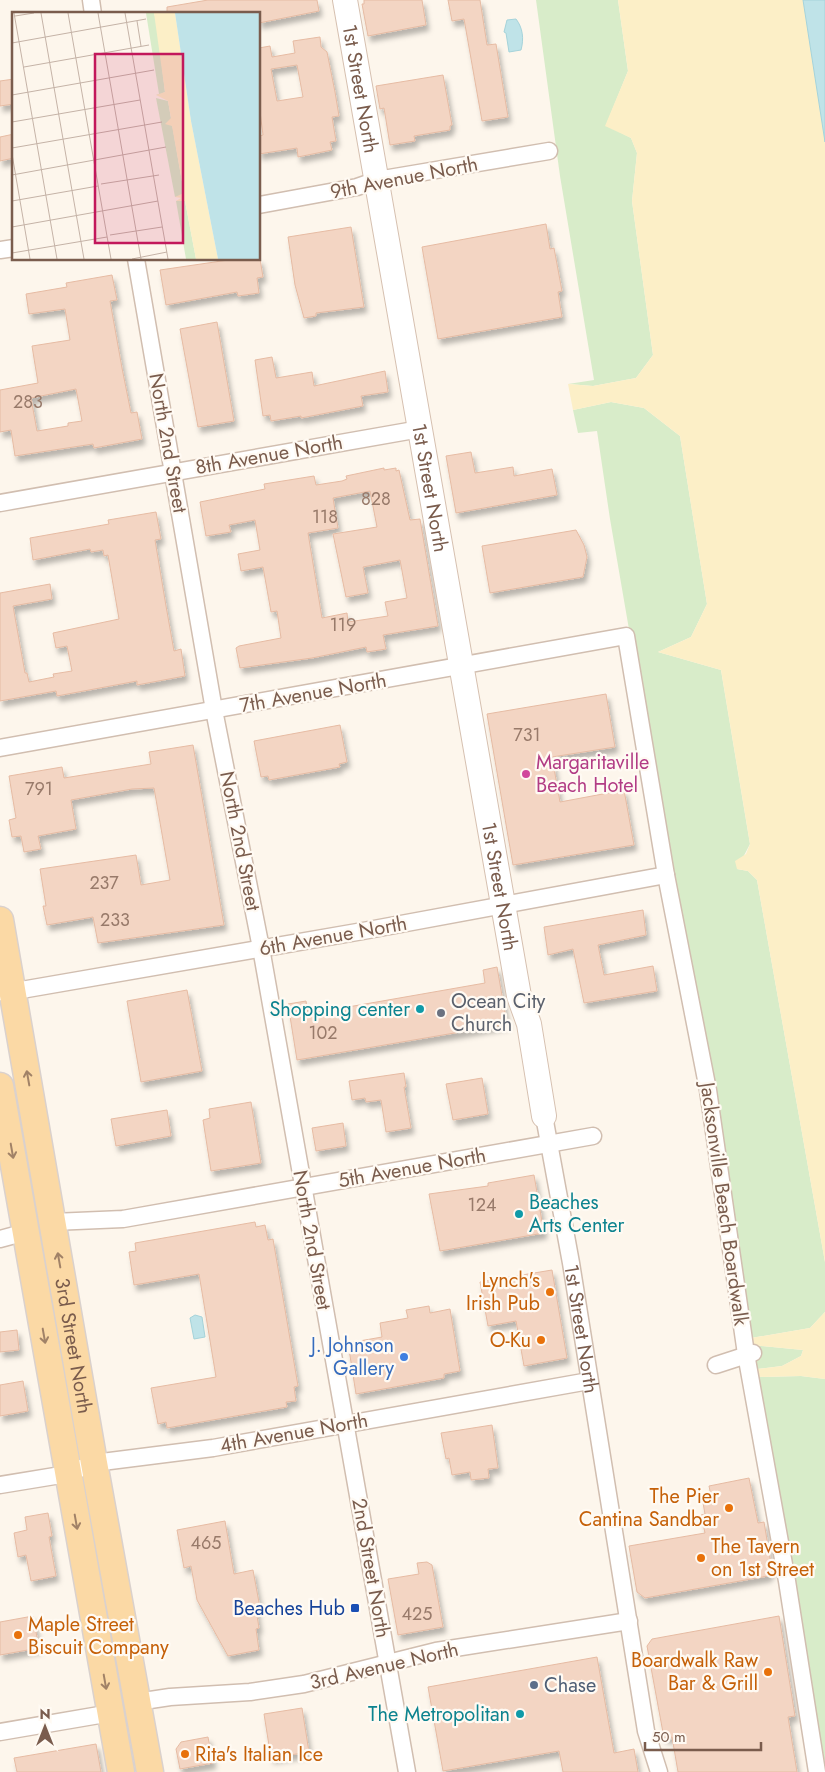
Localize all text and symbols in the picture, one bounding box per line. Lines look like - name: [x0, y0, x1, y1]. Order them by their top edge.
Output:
- inset map: [12, 12, 260, 260]
- street label: 1st Street North: [335, 22, 386, 155]
- street label: 9th Avenue North: [328, 149, 480, 207]
- street label: North 2nd Street: [141, 371, 195, 515]
- house number: 283: [13, 389, 43, 415]
- street label: 1st Street North: [405, 421, 456, 554]
- street label: 8th Avenue North: [193, 428, 345, 482]
- house number: 828: [361, 486, 391, 512]
- house number: 118: [312, 504, 338, 530]
- house number: 119: [330, 612, 356, 638]
- street label: 7th Avenue North: [237, 666, 389, 720]
- house number: 731: [513, 722, 541, 748]
- place label: Margaritaville Beach Hotel: [536, 748, 649, 800]
- marker: Margaritaville Beach Hotel: [520, 768, 532, 780]
- street label: North 2nd Street: [212, 769, 268, 913]
- house number: 791: [25, 776, 53, 802]
- street label: 1st Street North: [474, 820, 525, 953]
- house number: 237: [89, 870, 119, 896]
- house number: 233: [100, 907, 130, 933]
- street label: 6th Avenue North: [257, 909, 409, 963]
- place label: Ocean City Church: [451, 987, 545, 1039]
- place label: Shopping center: [269, 995, 410, 1024]
- marker: Shopping center: [414, 1003, 426, 1015]
- marker: Ocean City Church: [435, 1007, 447, 1019]
- house number: 102: [308, 1020, 338, 1046]
- one-way arrow: [22, 1071, 32, 1087]
- street label: Jacksonville Beach Boardwalk: [692, 1078, 755, 1328]
- street label: 5th Avenue North: [336, 1141, 488, 1195]
- one-way arrow: [7, 1143, 17, 1159]
- street label: North 2nd Street: [285, 1168, 339, 1312]
- place label: Beaches Arts Center: [529, 1188, 625, 1240]
- house number: 124: [468, 1192, 496, 1218]
- marker: Beaches Arts Center: [513, 1208, 525, 1220]
- one-way arrow: [54, 1252, 64, 1268]
- street label: 1st Street North: [557, 1262, 606, 1395]
- place label: Lynch's Irish Pub: [466, 1266, 540, 1318]
- street label: 3rd Street North: [48, 1275, 100, 1416]
- marker: Lynch's Irish Pub: [544, 1286, 556, 1298]
- place label: O-Ku: [490, 1326, 531, 1355]
- one-way arrow: [39, 1328, 49, 1344]
- place label: J. Johnson Gallery: [308, 1331, 394, 1383]
- marker: O-Ku: [535, 1334, 547, 1346]
- marker: J. Johnson Gallery: [398, 1351, 410, 1363]
- street label: 4th Avenue North: [218, 1406, 370, 1460]
- place label: The Pier Cantina Sandbar: [579, 1482, 719, 1534]
- street label: 2nd Street North: [344, 1496, 398, 1640]
- marker: The Pier Cantina Sandbar: [723, 1502, 735, 1514]
- one-way arrow: [71, 1514, 81, 1530]
- house number: 465: [190, 1530, 222, 1556]
- place label: The Tavern on 1st Street: [711, 1532, 814, 1584]
- marker: The Tavern on 1st Street: [695, 1552, 707, 1564]
- place label: Beaches Hub: [233, 1594, 345, 1623]
- house number: 425: [402, 1601, 432, 1627]
- marker: Beaches Hub: [349, 1602, 361, 1614]
- place label: Maple Street Biscuit Company: [28, 1610, 169, 1662]
- marker: Maple Street Biscuit Company: [12, 1629, 24, 1641]
- street label: 3rd Avenue North: [307, 1635, 461, 1697]
- place label: Boardwalk Raw Bar & Grill: [631, 1646, 758, 1698]
- marker: Boardwalk Raw Bar & Grill: [762, 1666, 774, 1678]
- place label: Chase: [544, 1671, 596, 1700]
- one-way arrow: [101, 1673, 111, 1689]
- marker: Chase: [528, 1679, 540, 1691]
- place label: The Metropolitan: [368, 1700, 510, 1729]
- north arrow: [20, 1702, 70, 1752]
- text: N: [39, 1704, 51, 1724]
- marker: The Metropolitan: [514, 1708, 526, 1720]
- scale bar: [645, 1720, 761, 1752]
- text: 50 m: [652, 1726, 686, 1748]
- place label: Rita's Italian Ice: [195, 1740, 323, 1769]
- marker: Rita's Italian Ice: [179, 1748, 191, 1760]

